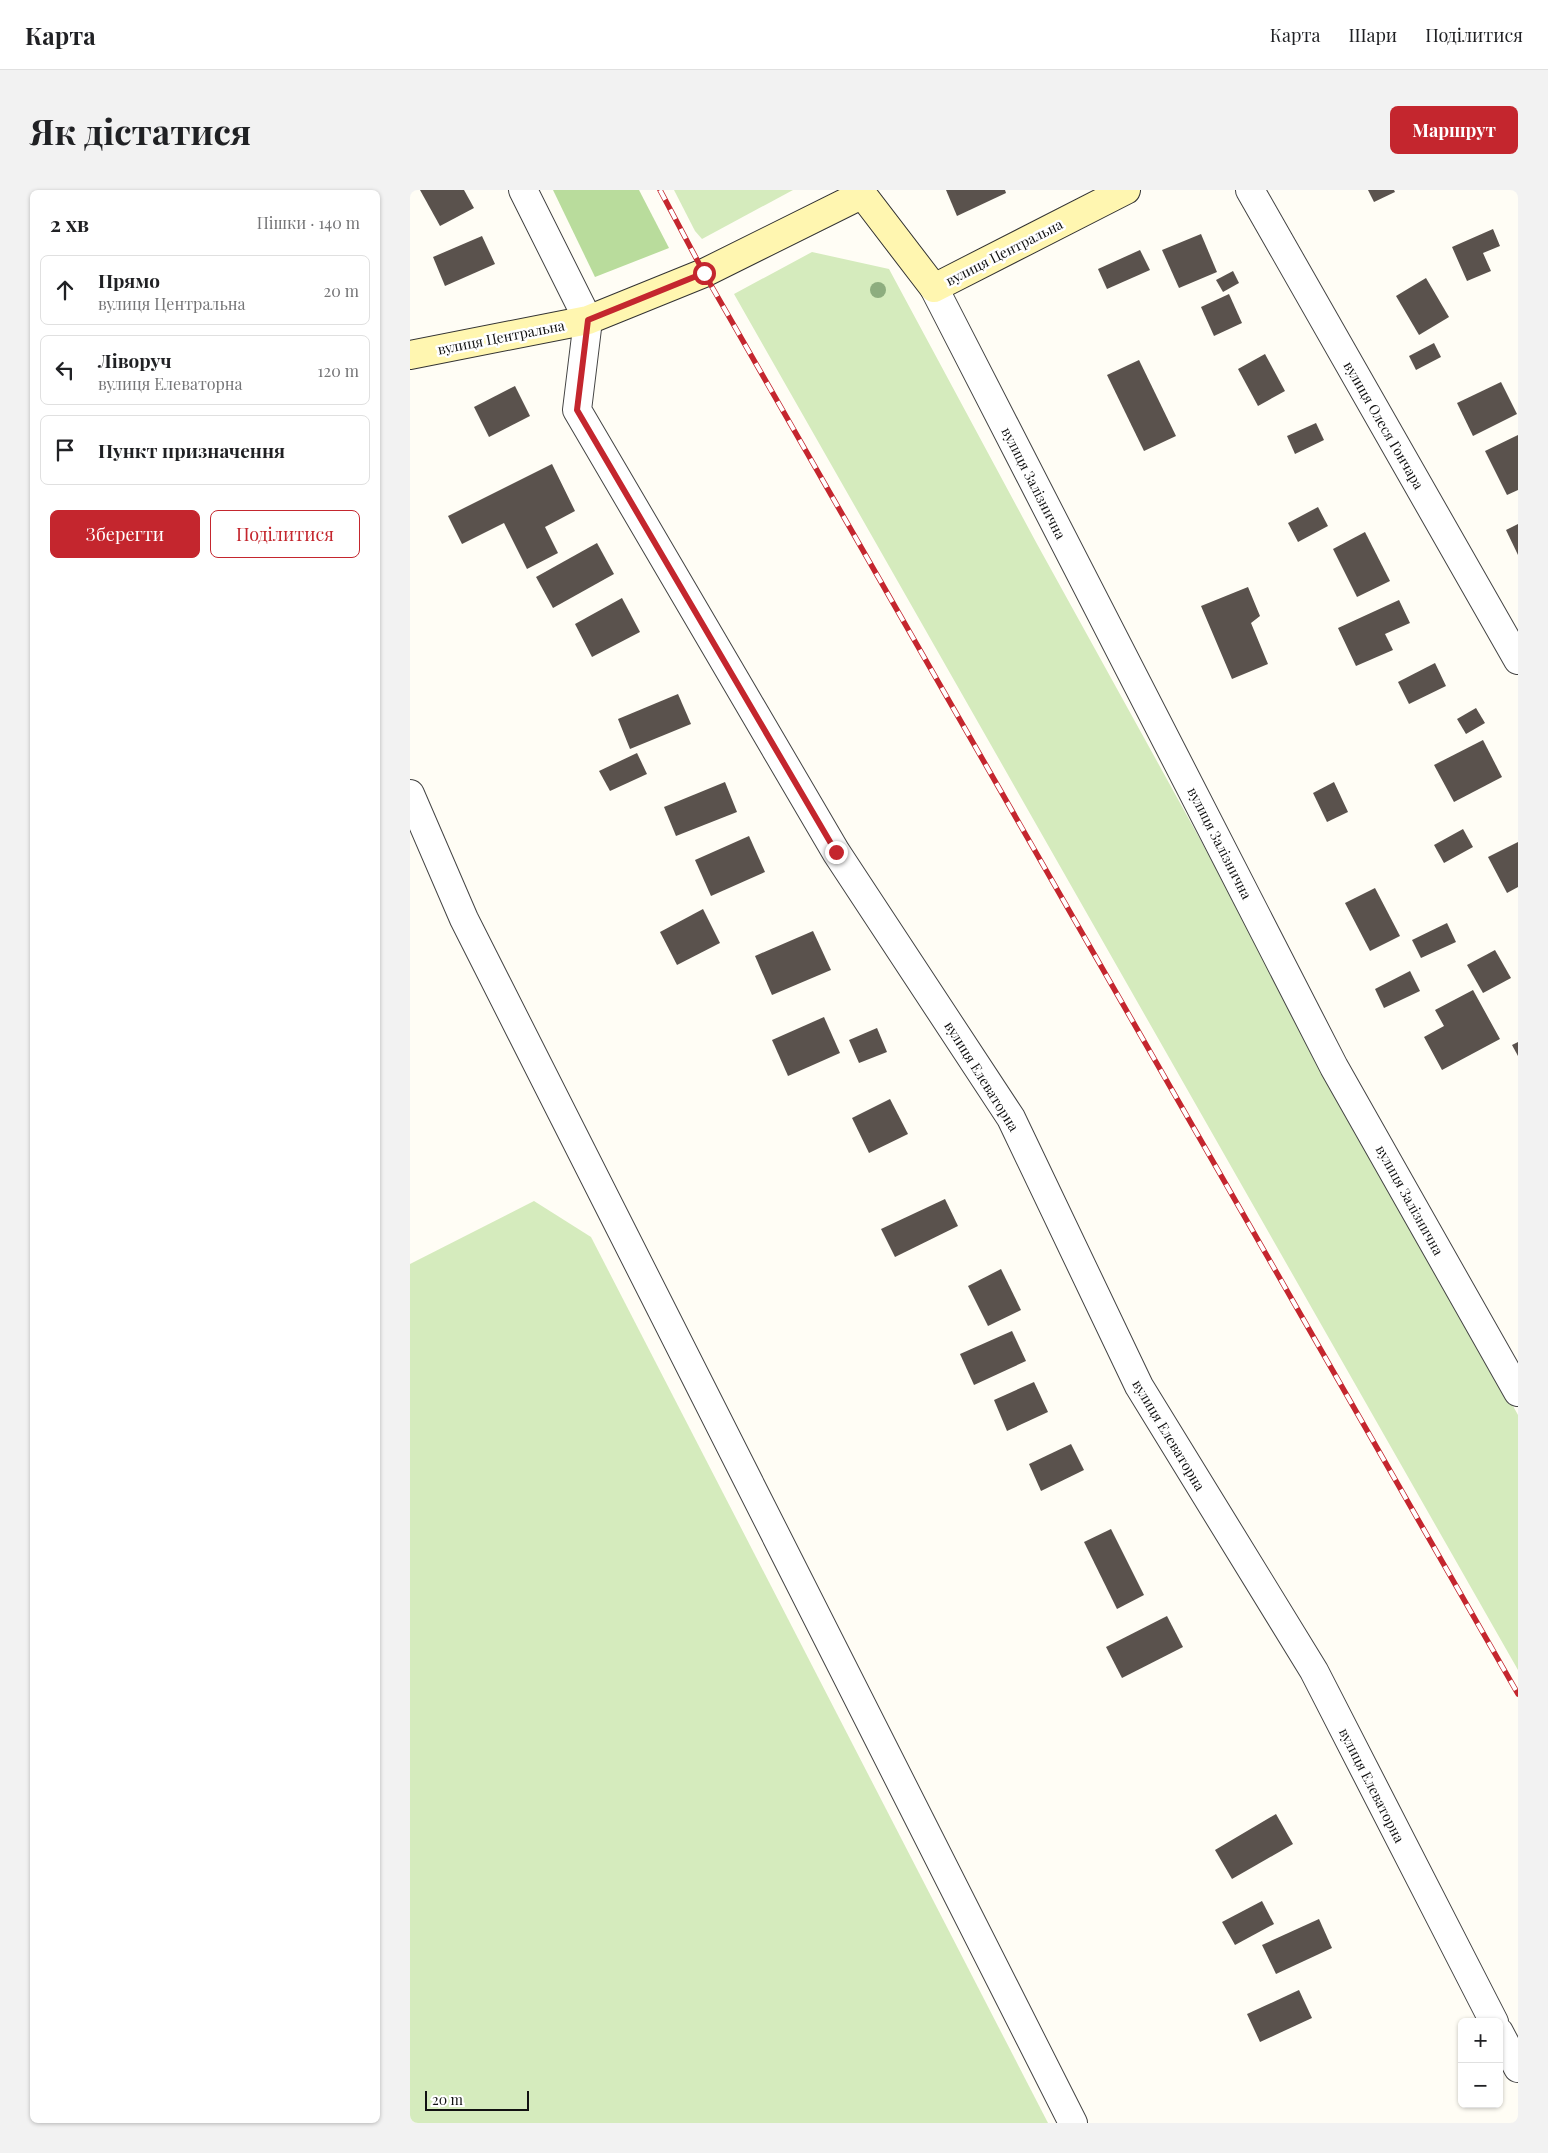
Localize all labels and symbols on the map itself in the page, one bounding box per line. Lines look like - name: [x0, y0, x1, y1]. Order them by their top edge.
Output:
- street label: вулиця Центральна: [942, 214, 1066, 290]
- route start: [693, 262, 716, 285]
- street label: вулиця Центральна: [436, 315, 566, 359]
- street label: вулиця Олеся Гончара: [1340, 357, 1428, 493]
- street label: вулиця Залізнична: [998, 424, 1070, 542]
- street label: вулиця Залізнична: [1184, 784, 1256, 902]
- route end: [825, 841, 848, 864]
- street label: вулиця Елеваторна: [940, 1017, 1024, 1135]
- street label: вулиця Залізнична: [1372, 1141, 1448, 1259]
- street label: вулиця Елеваторна: [1128, 1376, 1210, 1494]
- street label: вулиця Елеваторна: [1335, 1724, 1409, 1846]
- scale bar: [425, 2088, 529, 2111]

